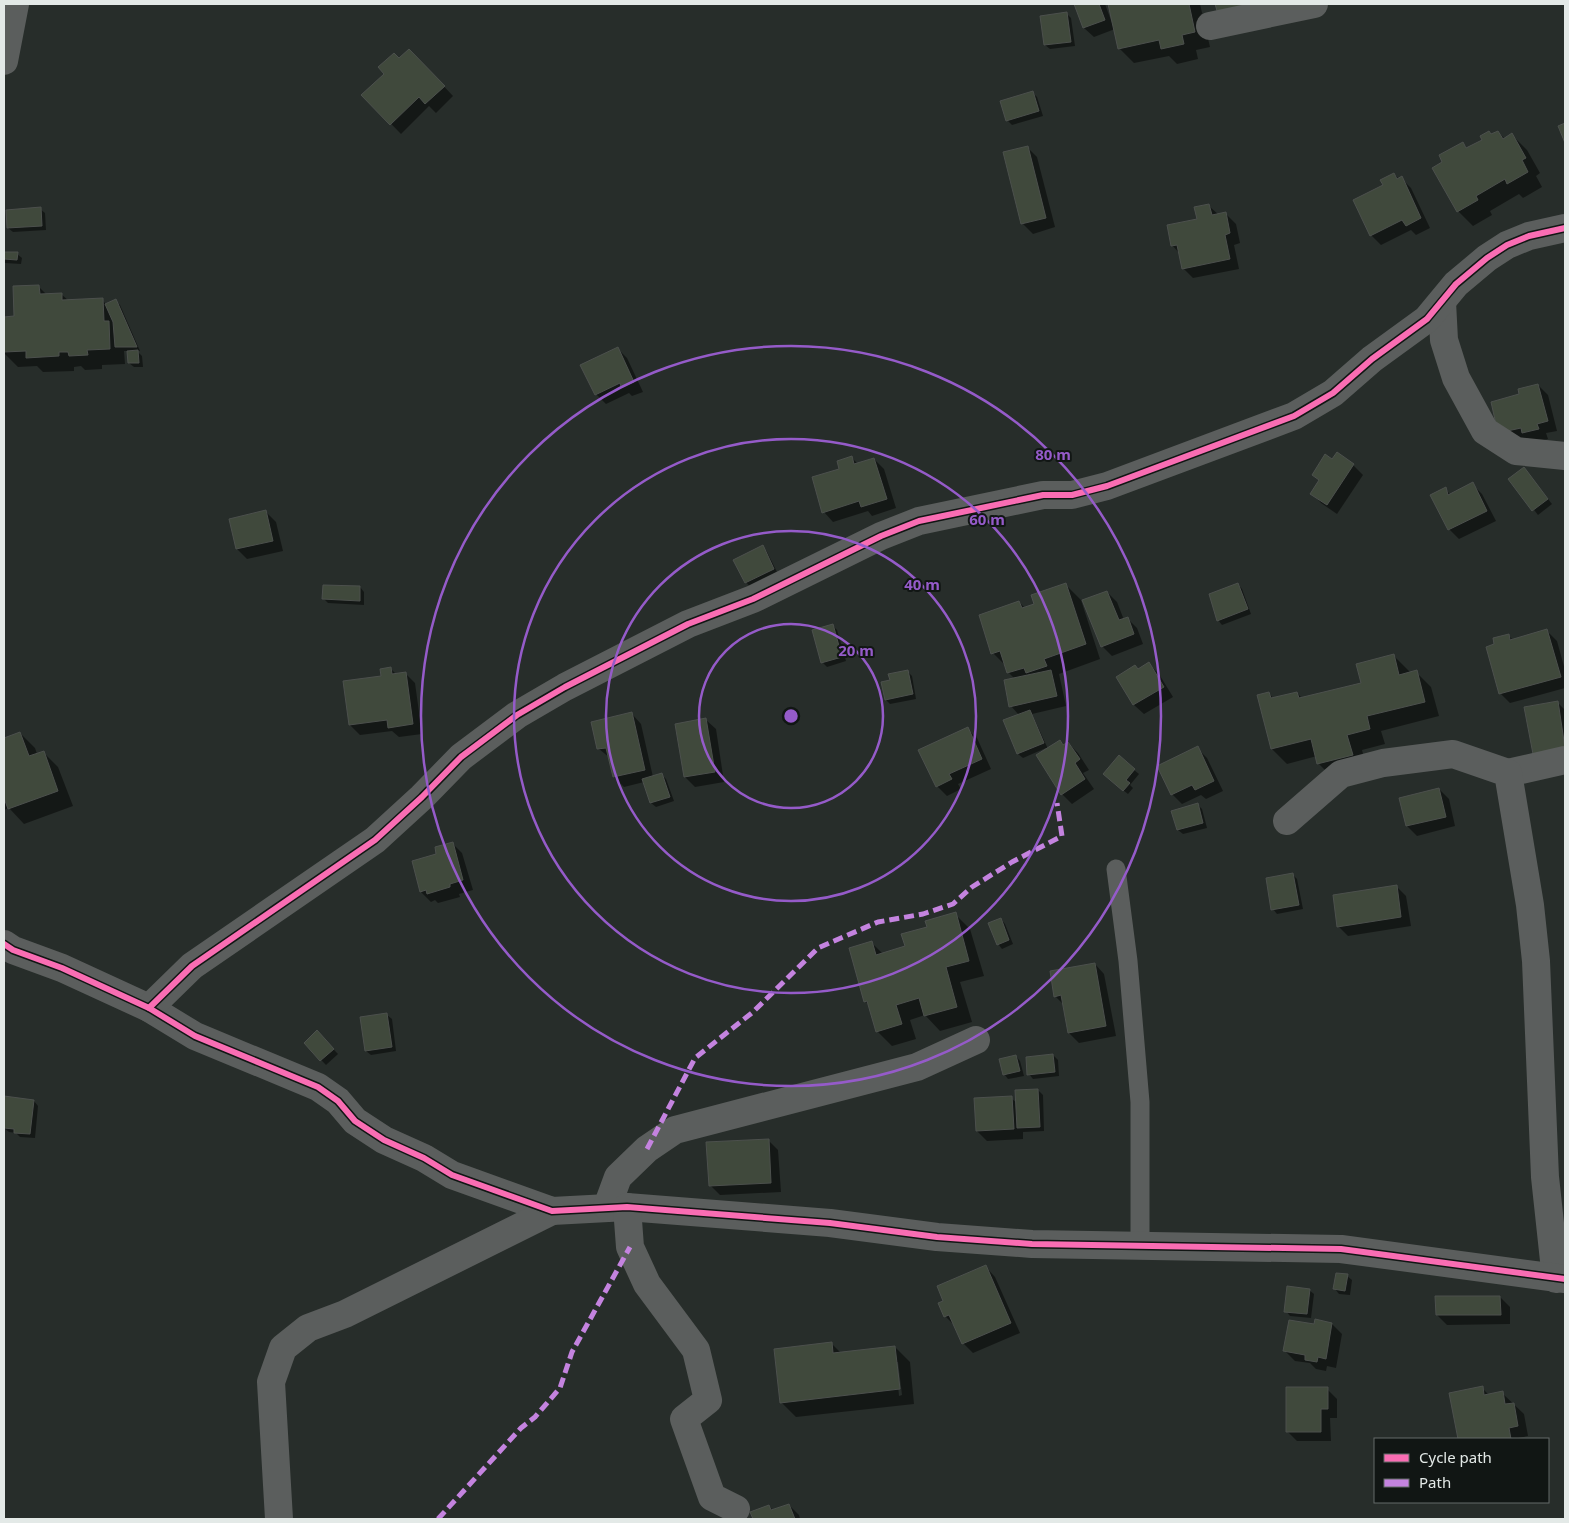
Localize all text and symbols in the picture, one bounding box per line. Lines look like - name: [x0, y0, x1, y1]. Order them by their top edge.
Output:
- text: 80 m: [1035, 444, 1071, 464]
- text: 60 m: [969, 509, 1005, 529]
- text: 40 m: [904, 574, 940, 594]
- text: 20 m: [838, 640, 874, 660]
- centre of rings: [782, 707, 800, 725]
- legend: [1374, 1438, 1549, 1503]
- text: Cycle path: [1419, 1447, 1492, 1467]
- text: Path: [1419, 1472, 1451, 1492]

